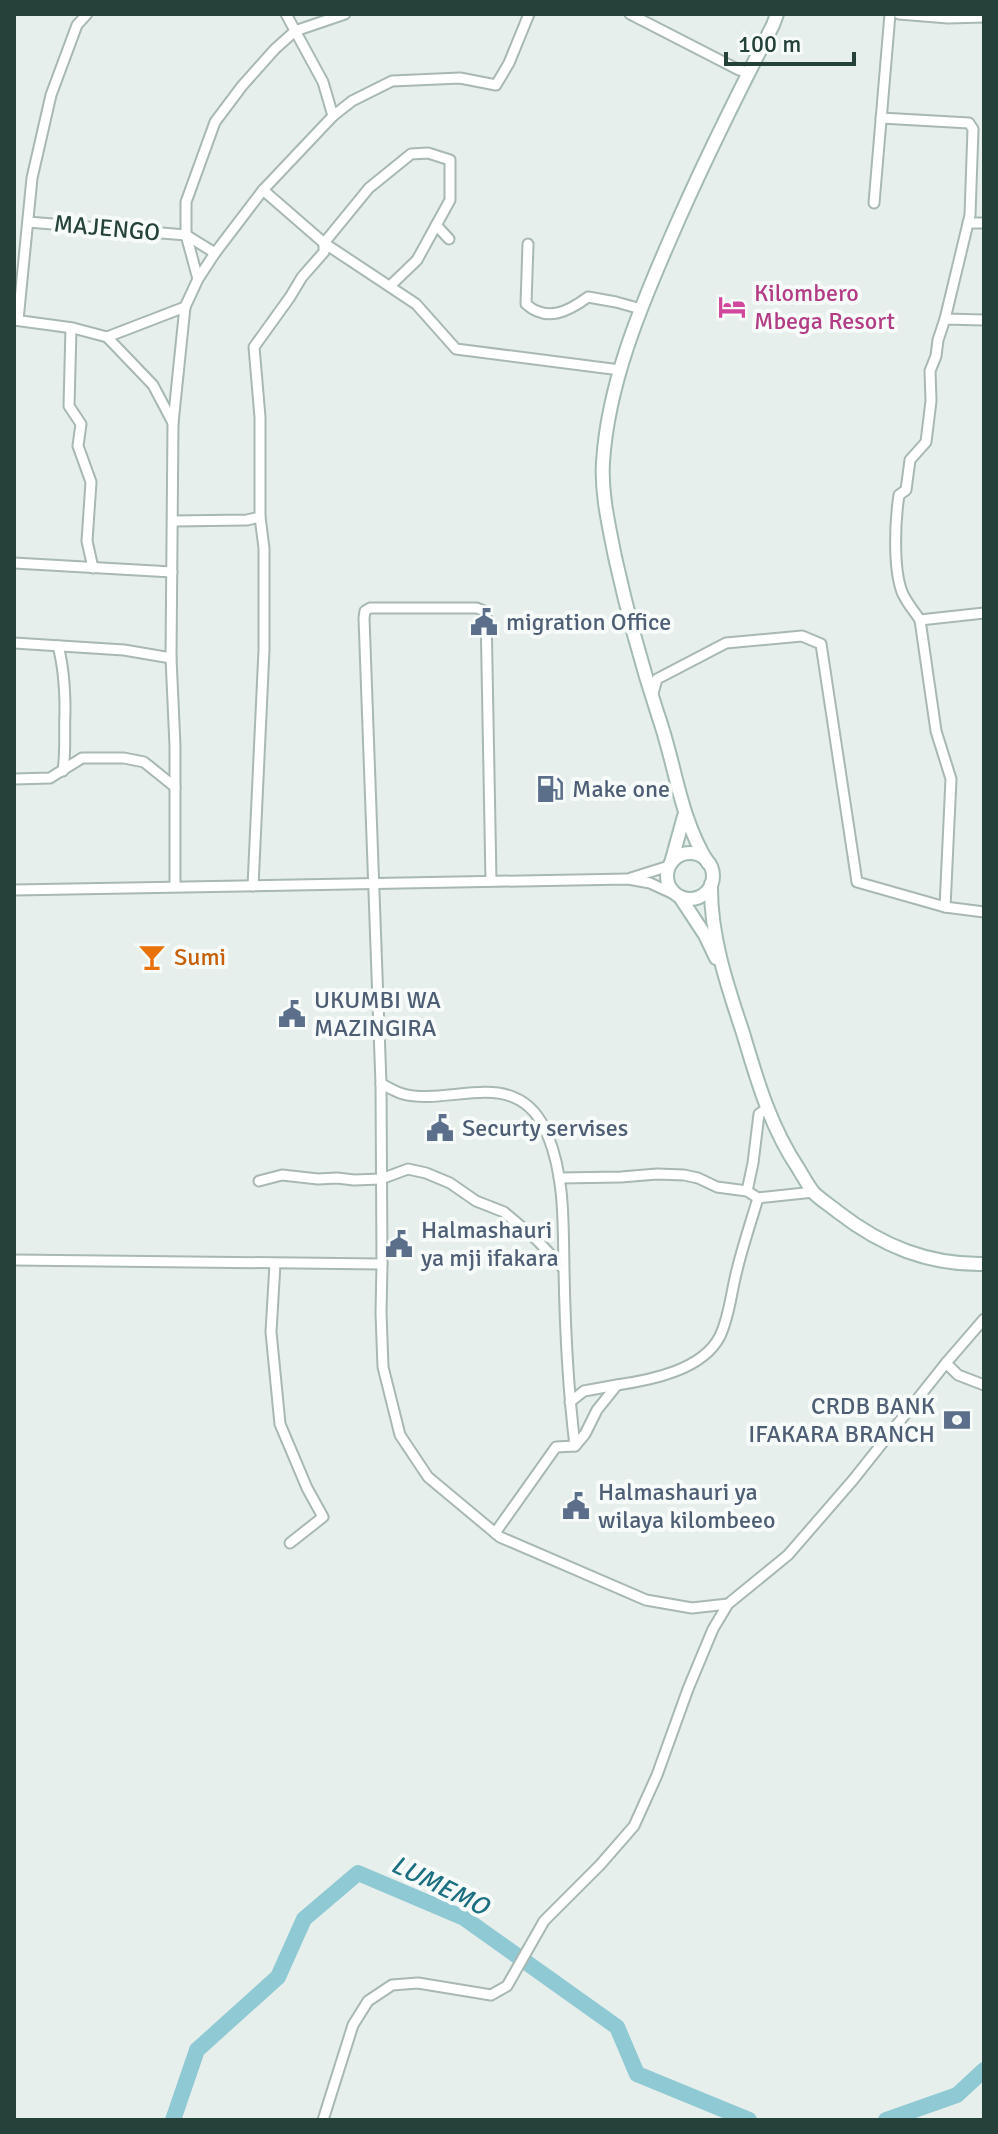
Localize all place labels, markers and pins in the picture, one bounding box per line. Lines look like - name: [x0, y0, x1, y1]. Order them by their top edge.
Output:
- place label: Kilombero Mbega Resort: [754, 278, 895, 336]
- hotel icon: Kilombero Mbega Resort: [717, 292, 747, 322]
- public building icon: migration Office: [469, 607, 499, 637]
- place label: migration Office: [506, 607, 671, 637]
- fuel station icon: Make one: [535, 774, 565, 804]
- place label: Make one: [572, 774, 670, 804]
- bar icon: Sumi: [137, 942, 167, 972]
- place label: Sumi: [174, 942, 226, 972]
- place label: UKUMBI WA MAZINGIRA: [314, 985, 441, 1043]
- public building icon: UKUMBI WA MAZINGIRA: [277, 999, 307, 1029]
- public building icon: Securty servises: [425, 1113, 455, 1143]
- place label: Securty servises: [462, 1113, 628, 1143]
- place label: Halmashauri ya mji ifakara: [421, 1215, 559, 1273]
- public building icon: Halmashauri ya mji ifakara: [384, 1229, 414, 1259]
- place label: CRDB BANK IFAKARA BRANCH: [748, 1391, 935, 1449]
- bank icon: CRDB BANK IFAKARA BRANCH: [942, 1405, 972, 1435]
- place label: Halmashauri ya wilaya kilombeeo: [598, 1477, 775, 1535]
- public building icon: Halmashauri ya wilaya kilombeeo: [561, 1491, 591, 1521]

